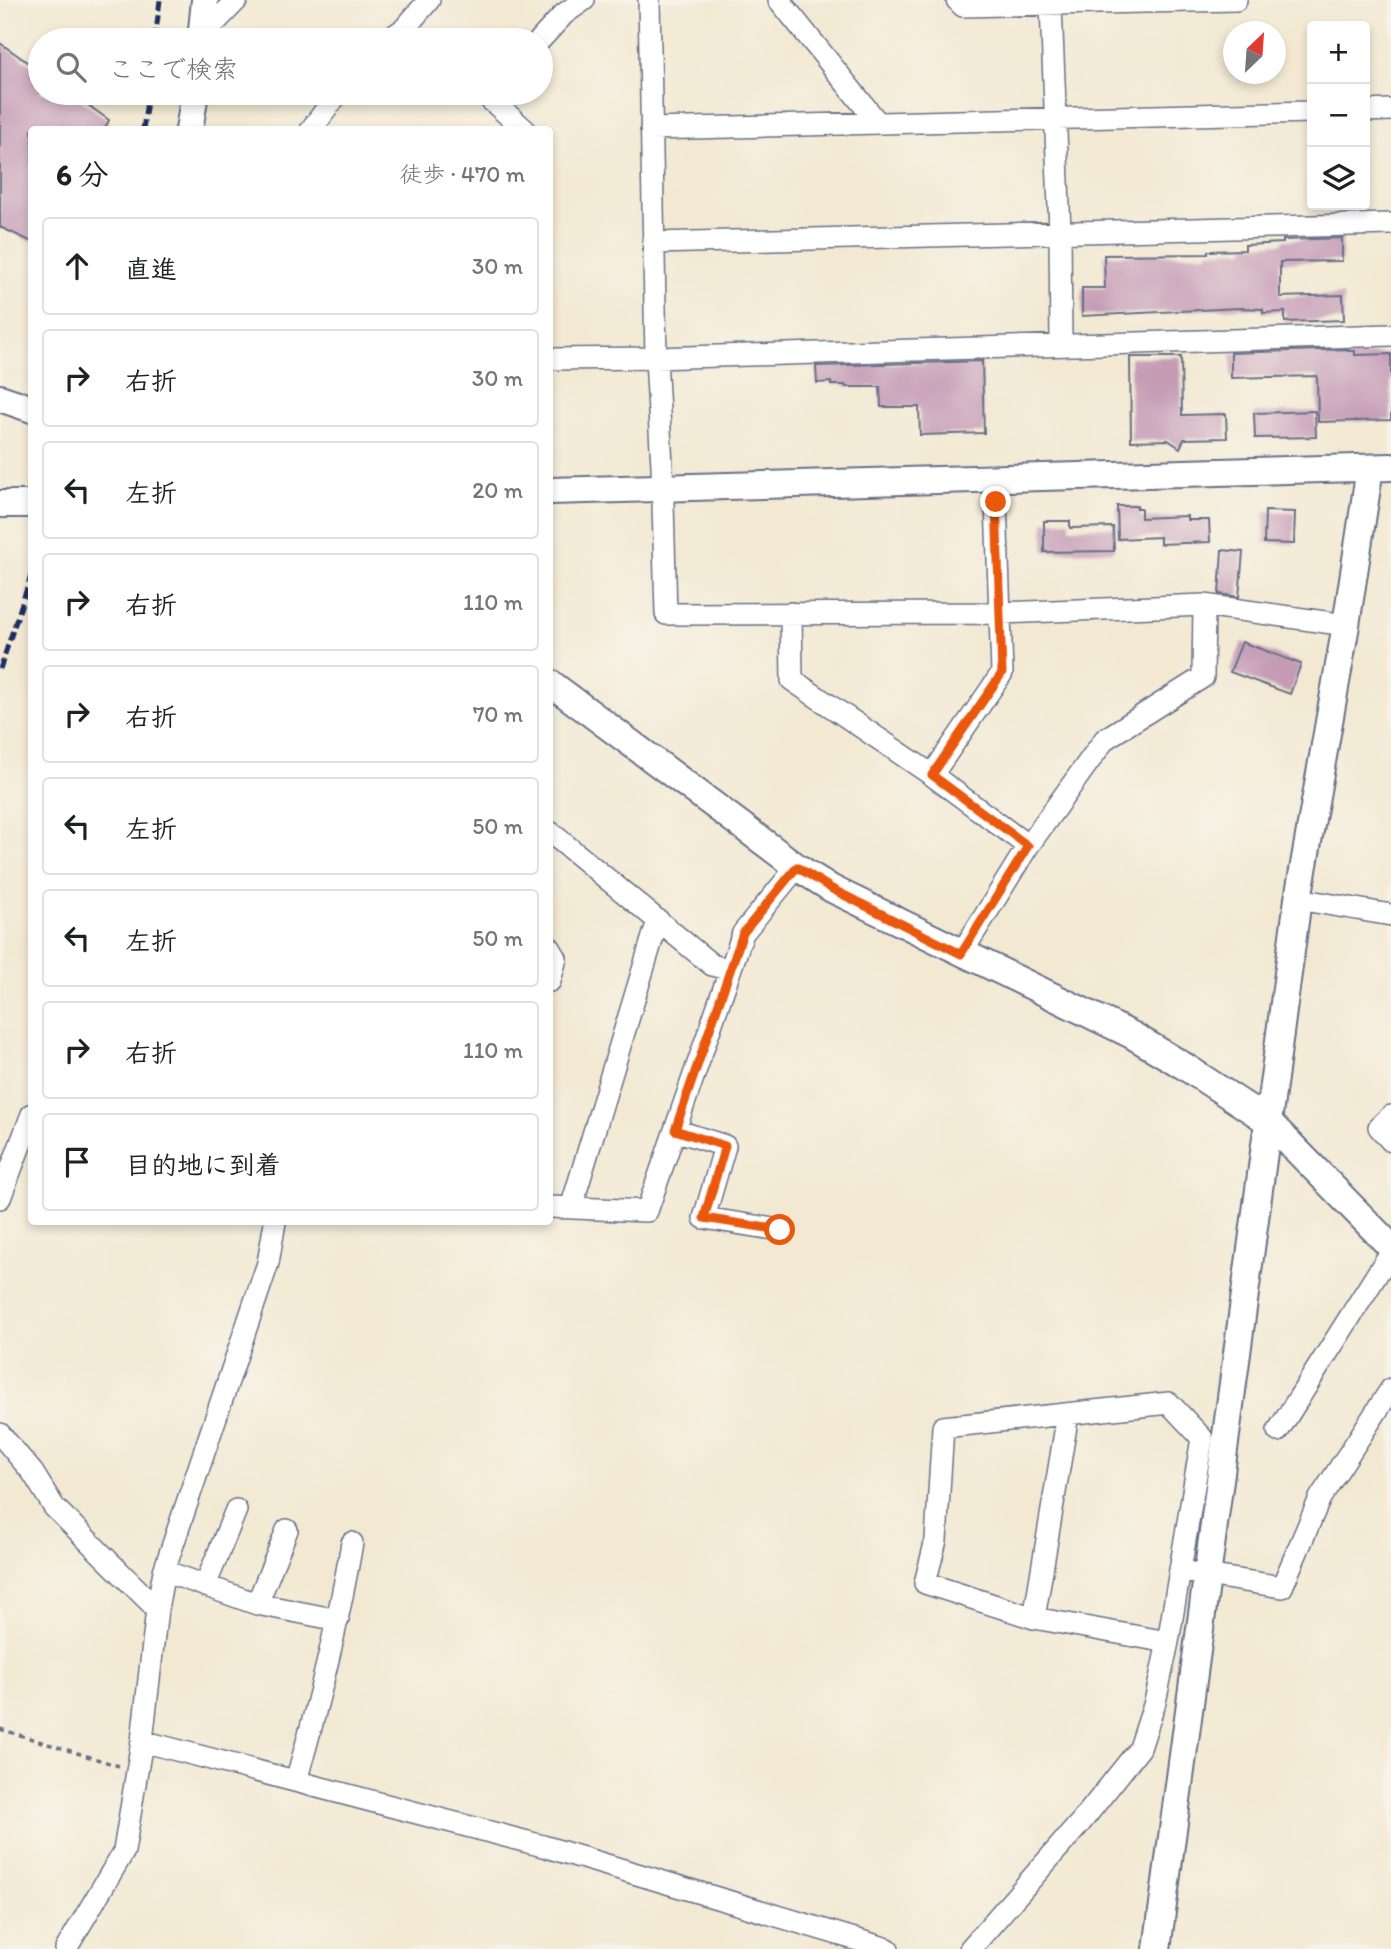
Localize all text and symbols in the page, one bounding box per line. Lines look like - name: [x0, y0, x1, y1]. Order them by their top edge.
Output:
- north arrow: [1223, 21, 1286, 84]
- map controls: [1307, 21, 1370, 210]
- button: +: [1307, 21, 1370, 84]
- search box: [28, 28, 553, 105]
- icon: search: [52, 48, 90, 86]
- text: ここで検索: [108, 53, 238, 85]
- button: −: [1307, 84, 1370, 147]
- button: layers: [1307, 147, 1370, 210]
- text: 6 分: [56, 156, 109, 193]
- text: 徒歩 · 470 m: [399, 160, 525, 188]
- icon: ahead: [58, 247, 96, 285]
- text: 30 m: [472, 252, 523, 280]
- text: 直進: [125, 253, 177, 285]
- icon: right: [58, 359, 96, 397]
- text: 30 m: [472, 364, 523, 392]
- text: 右折: [125, 365, 177, 397]
- icon: left: [58, 471, 96, 509]
- text: 20 m: [472, 476, 523, 504]
- text: 左折: [125, 477, 177, 509]
- route end: [980, 486, 1011, 517]
- icon: right: [58, 583, 96, 621]
- text: 110 m: [463, 588, 523, 616]
- text: 右折: [125, 589, 177, 621]
- icon: right: [58, 695, 96, 733]
- text: 70 m: [473, 700, 523, 728]
- text: 右折: [125, 701, 177, 733]
- icon: left: [58, 807, 96, 845]
- text: 50 m: [472, 812, 523, 840]
- text: 左折: [125, 813, 177, 845]
- icon: left: [58, 919, 96, 957]
- text: 50 m: [472, 924, 523, 952]
- text: 左折: [125, 925, 177, 957]
- icon: right: [58, 1031, 96, 1069]
- text: 110 m: [463, 1036, 523, 1064]
- text: 右折: [125, 1037, 177, 1069]
- icon: arrive: [58, 1143, 96, 1181]
- text: 目的地に到着: [125, 1149, 281, 1181]
- route start: [764, 1214, 795, 1245]

